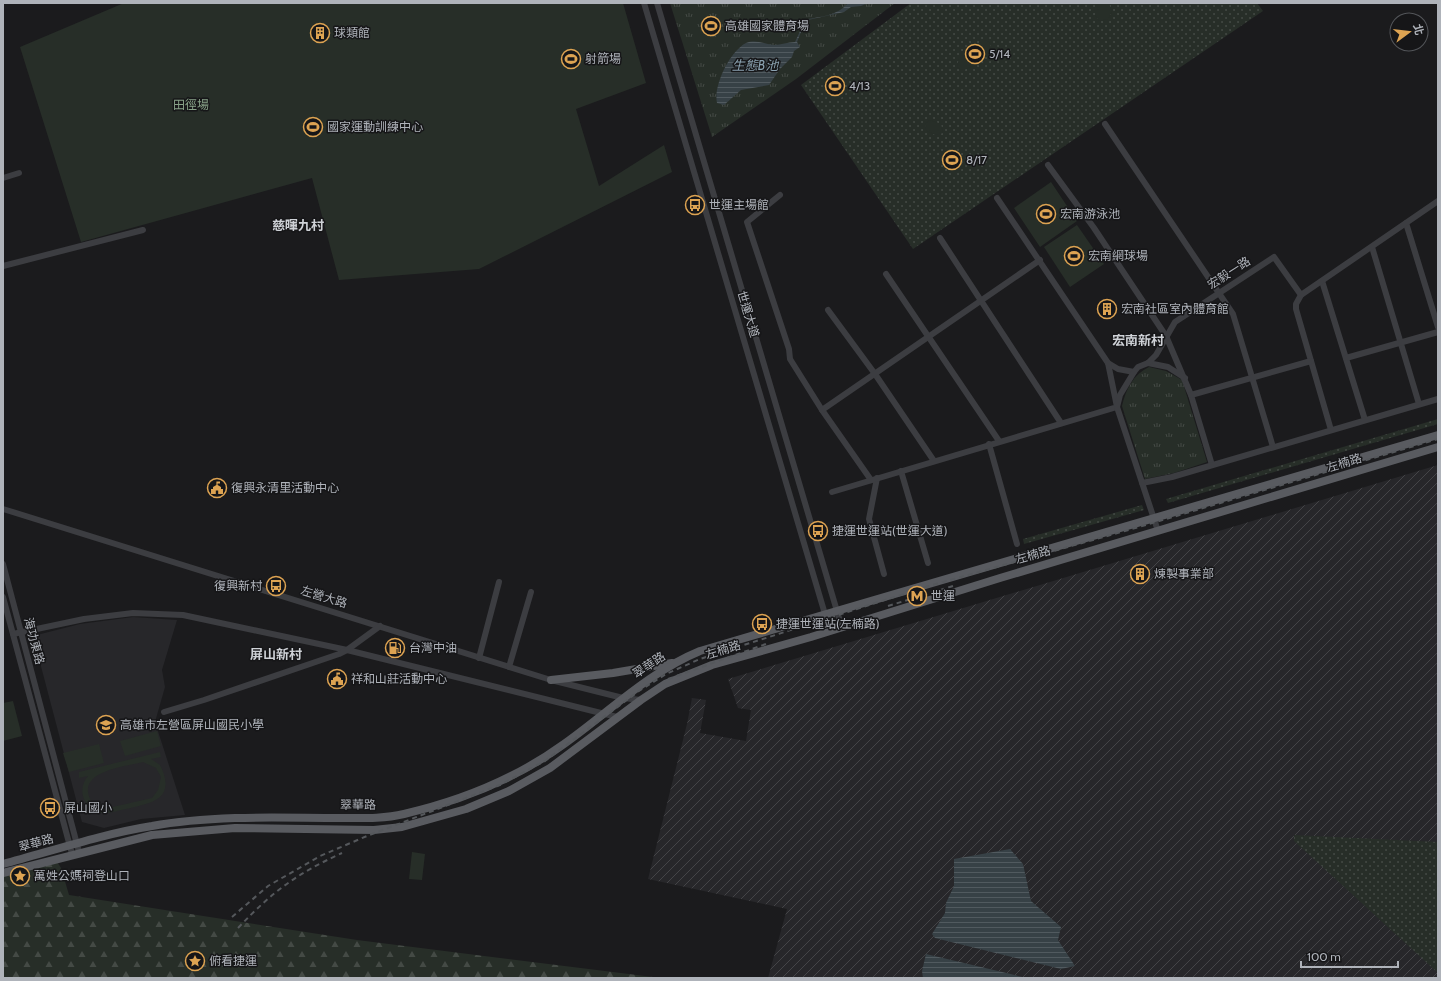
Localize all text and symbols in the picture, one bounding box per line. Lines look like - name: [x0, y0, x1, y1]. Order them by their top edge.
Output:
- north arrow: [1389, 12, 1429, 52]
- sports icon: 高雄國家體育場: [700, 15, 722, 37]
- place label: 高雄國家體育場: [725, 18, 809, 33]
- building icon: 球類館: [309, 22, 331, 44]
- text: 北: [1410, 22, 1427, 37]
- place label: 球類館: [334, 25, 370, 40]
- sports icon: 5/14: [964, 43, 986, 65]
- place label: 5/14: [989, 46, 1010, 61]
- sports icon: 射箭場: [560, 48, 582, 70]
- place label: 射箭場: [585, 51, 621, 66]
- water label: 生態B池: [732, 57, 780, 73]
- sports icon: 4/13: [824, 75, 846, 97]
- place label: 4/13: [849, 78, 870, 93]
- park label: 田徑場: [173, 97, 209, 112]
- sports icon: 國家運動訓練中心: [302, 116, 324, 138]
- place label: 國家運動訓練中心: [327, 119, 423, 134]
- sports icon: 8/17: [941, 149, 963, 171]
- place label: 8/17: [966, 152, 987, 167]
- bus stop icon: 世運主場館: [684, 194, 706, 216]
- place label: 世運主場館: [709, 197, 769, 212]
- sports icon: 宏南游泳池: [1035, 203, 1057, 225]
- place label: 宏南游泳池: [1060, 206, 1120, 221]
- district label: 慈暉九村: [272, 217, 324, 233]
- sports icon: 宏南網球場: [1063, 245, 1085, 267]
- place label: 宏南網球場: [1088, 248, 1148, 263]
- street label: 宏毅一路: [1205, 253, 1253, 292]
- street label: 世運大道: [734, 289, 763, 339]
- building icon: 宏南社區室內體育館: [1096, 298, 1118, 320]
- place label: 宏南社區室內體育館: [1121, 301, 1229, 316]
- district label: 宏南新村: [1112, 332, 1164, 348]
- street label: 左楠路: [1324, 450, 1363, 475]
- public building icon: 復興永清里活動中心: [206, 477, 228, 499]
- place label: 復興永清里活動中心: [231, 480, 339, 495]
- bus stop icon: 捷運世運站(世運大道): [807, 520, 829, 542]
- place label: 捷運世運站(世運大道): [832, 523, 948, 538]
- street label: 左楠路: [1013, 542, 1052, 567]
- building icon: 煉製事業部: [1129, 563, 1151, 585]
- place label: 煉製事業部: [1154, 566, 1214, 581]
- bus stop icon: 復興新村: [265, 575, 287, 597]
- place label: 復興新村: [214, 578, 263, 593]
- street label: 左營大路: [299, 582, 349, 611]
- metro station icon: 世運: [906, 585, 928, 607]
- place label: 世運: [931, 588, 955, 603]
- bus stop icon: 捷運世運站(左楠路): [751, 613, 773, 635]
- street label: 海功東路: [21, 616, 48, 666]
- place label: 捷運世運站(左楠路): [776, 616, 880, 631]
- fuel station icon: 台灣中油: [384, 637, 406, 659]
- street label: 左楠路: [703, 637, 742, 662]
- place label: 台灣中油: [409, 640, 457, 655]
- district label: 屏山新村: [250, 646, 302, 662]
- street label: 翠華路: [630, 648, 668, 681]
- public building icon: 祥和山莊活動中心: [326, 668, 348, 690]
- place label: 祥和山莊活動中心: [351, 671, 447, 686]
- school or university icon: 高雄市左營區屏山國民小學: [95, 714, 117, 736]
- place label: 高雄市左營區屏山國民小學: [120, 717, 264, 732]
- bus stop icon: 屏山國小: [39, 797, 61, 819]
- street label: 翠華路: [340, 797, 376, 812]
- place label: 屏山國小: [64, 800, 112, 815]
- street label: 翠華路: [17, 831, 55, 854]
- place icon: 萬姓公媽祠登山口: [9, 865, 31, 887]
- place label: 萬姓公媽祠登山口: [34, 868, 130, 883]
- scale bar: [1301, 943, 1398, 969]
- text: 100 m: [1307, 949, 1341, 964]
- place icon: 俯看捷運: [184, 950, 206, 972]
- place label: 俯看捷運: [209, 953, 257, 968]

